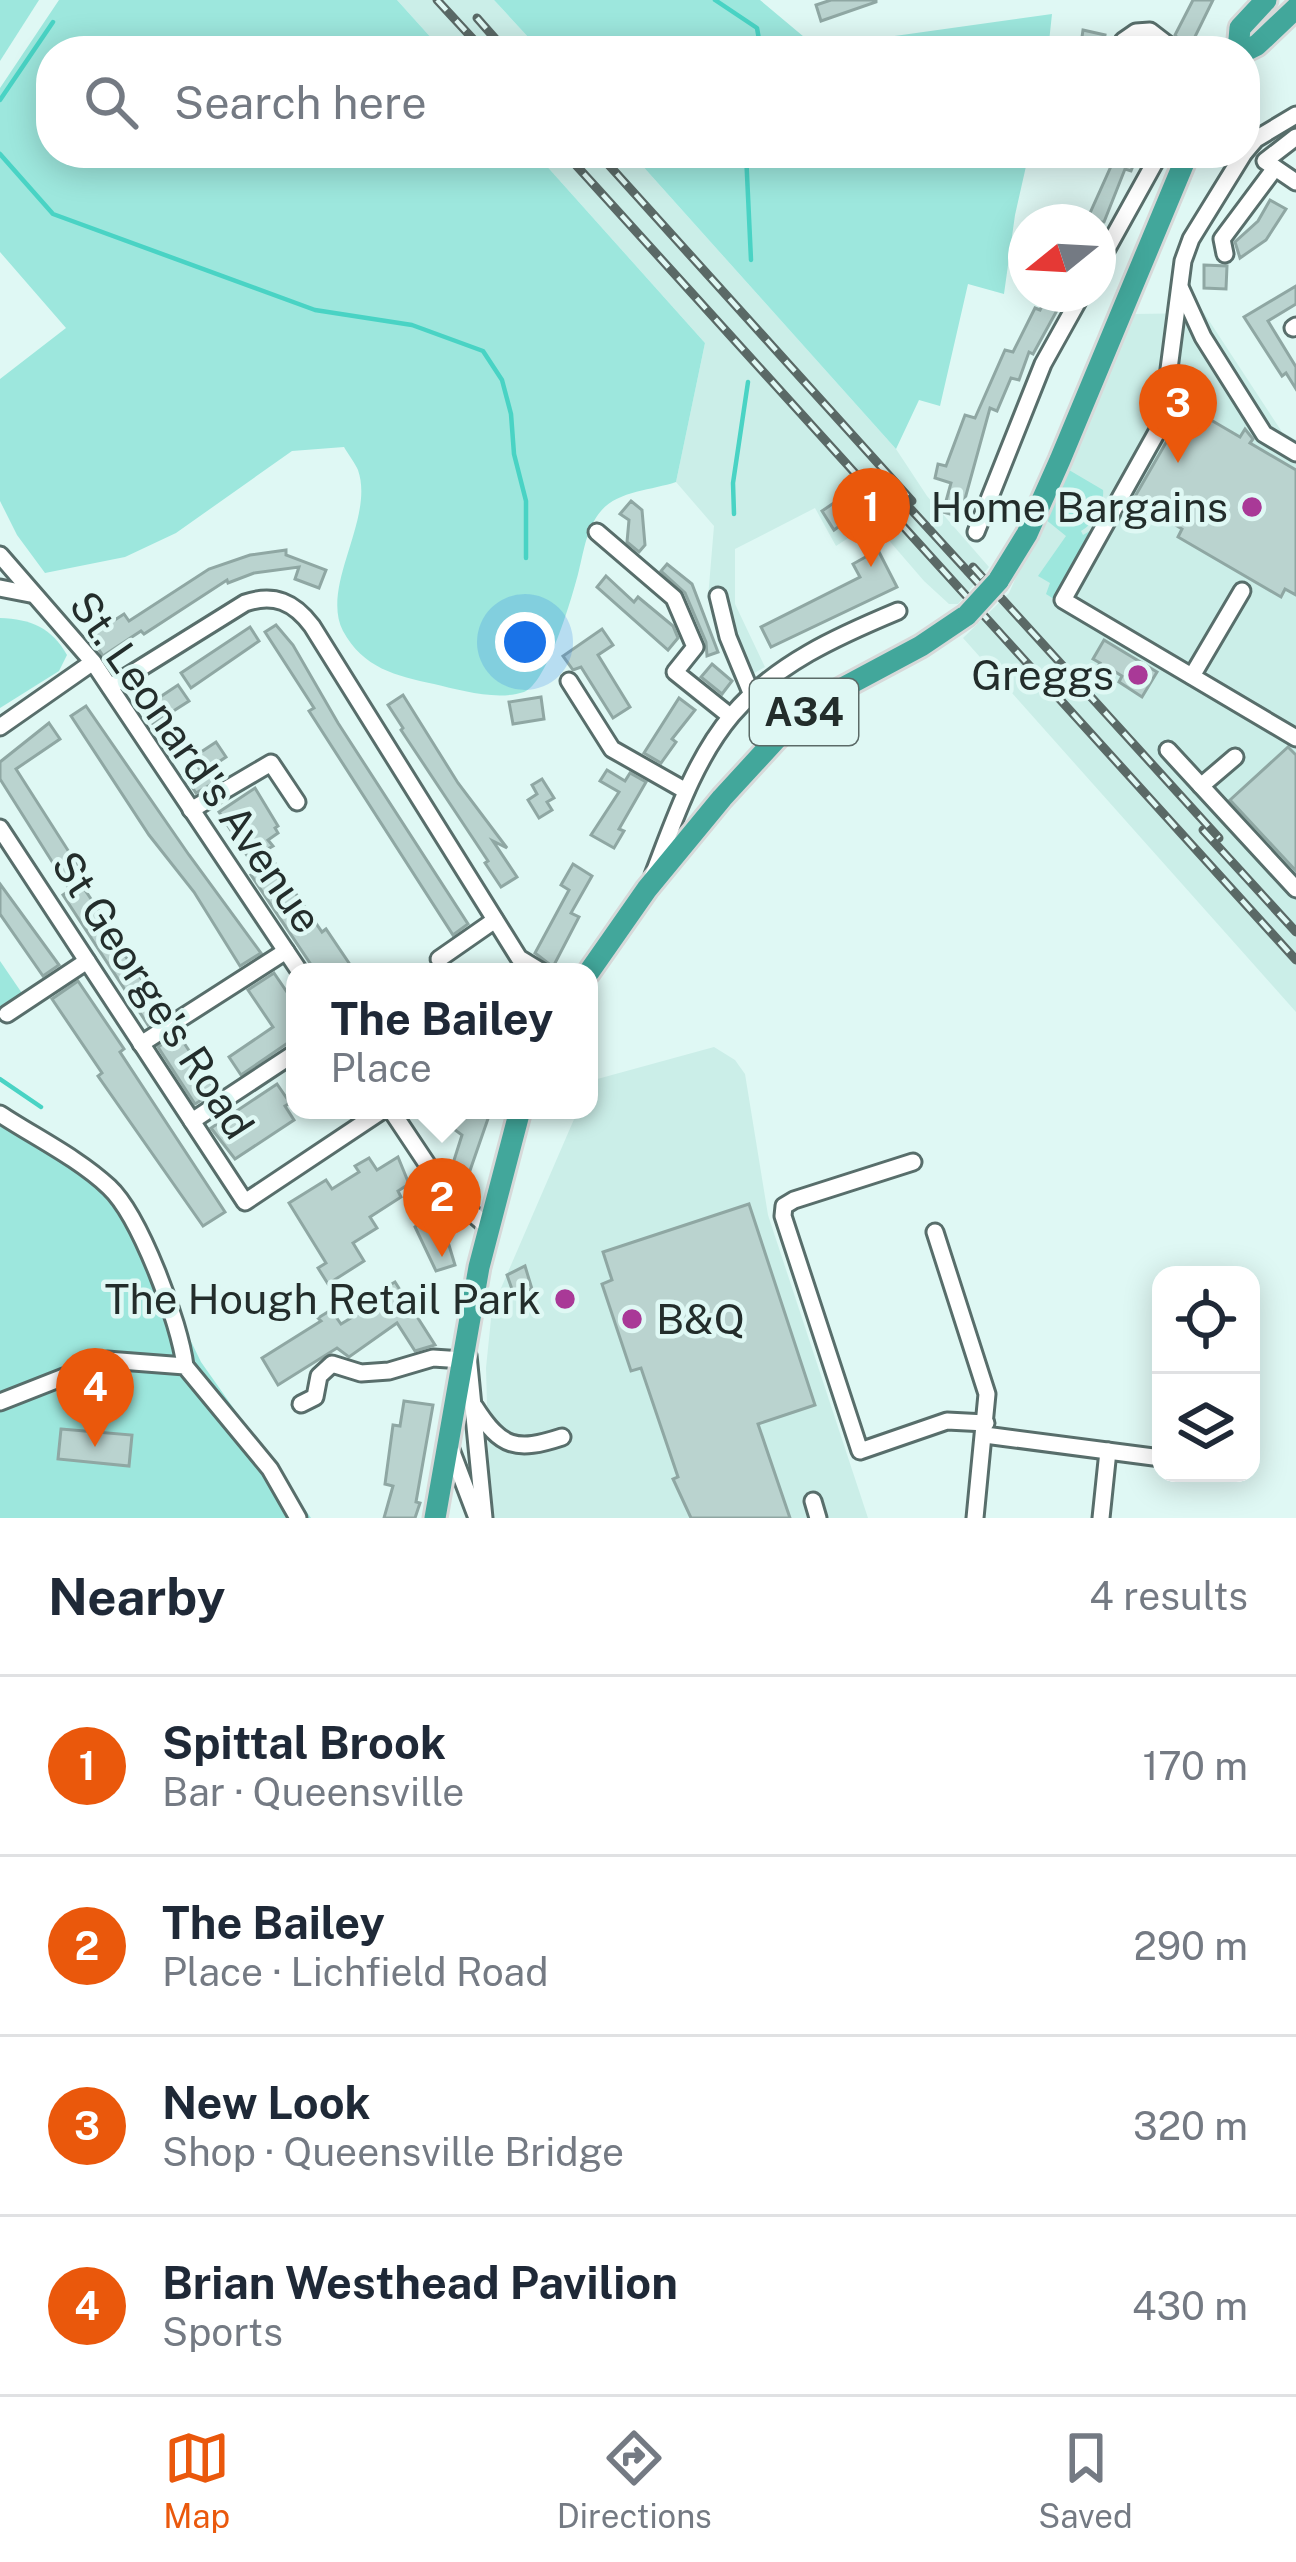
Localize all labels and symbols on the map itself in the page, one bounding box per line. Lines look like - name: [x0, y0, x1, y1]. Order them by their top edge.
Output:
- north arrow: [1008, 204, 1116, 312]
- pin: 3: [1139, 364, 1217, 463]
- pin: 1: [832, 468, 910, 567]
- place label: Home Bargains: [931, 482, 1228, 531]
- marker: Home Bargains: [1239, 494, 1265, 520]
- street label: St. Leonard's Avenue: [60, 582, 333, 942]
- your location: [495, 612, 555, 672]
- place label: Greggs: [971, 650, 1114, 699]
- marker: Greggs: [1125, 662, 1151, 688]
- road number: A34: [750, 679, 858, 745]
- street label: St George's Road: [42, 842, 264, 1147]
- pin: 2: [403, 1158, 481, 1257]
- place label: The Hough Retail Park: [105, 1274, 541, 1323]
- marker: The Hough Retail Park: [552, 1286, 578, 1312]
- place label: B&Q: [656, 1294, 745, 1343]
- marker: B&Q: [619, 1306, 645, 1332]
- pin: 4: [56, 1348, 134, 1447]

